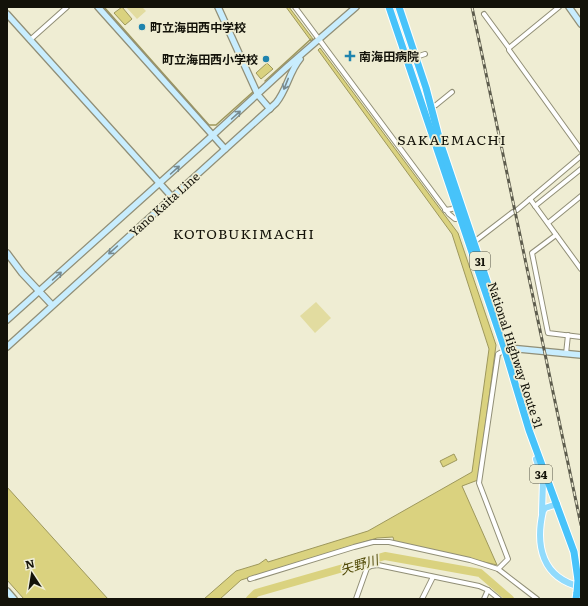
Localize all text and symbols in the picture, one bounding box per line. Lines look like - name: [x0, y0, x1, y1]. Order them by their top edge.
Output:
- place label: 町立海田西中学校: [150, 18, 246, 36]
- marker: 町立海田西中学校: [137, 22, 147, 32]
- place label: 南海田病院: [359, 47, 419, 65]
- place label: 町立海田西小学校: [162, 50, 258, 68]
- marker: 南海田病院: [344, 50, 356, 62]
- marker: 町立海田西小学校: [261, 54, 271, 64]
- one-way arrow: [282, 78, 290, 90]
- one-way arrow: [231, 110, 241, 120]
- district label: SAKAEMACHI: [397, 129, 507, 149]
- one-way arrow: [170, 165, 180, 175]
- street label: Yano Kaita Line: [125, 167, 203, 241]
- district label: KOTOBUKIMACHI: [173, 223, 315, 243]
- one-way arrow: [108, 245, 118, 254]
- road number: 31: [470, 252, 490, 270]
- one-way arrow: [52, 272, 62, 281]
- street label: National Highway Route 31: [484, 279, 548, 431]
- road number: 34: [530, 465, 552, 483]
- water label: 矢野川: [338, 549, 382, 579]
- north arrow: [12, 554, 52, 594]
- text: N: [24, 554, 36, 572]

